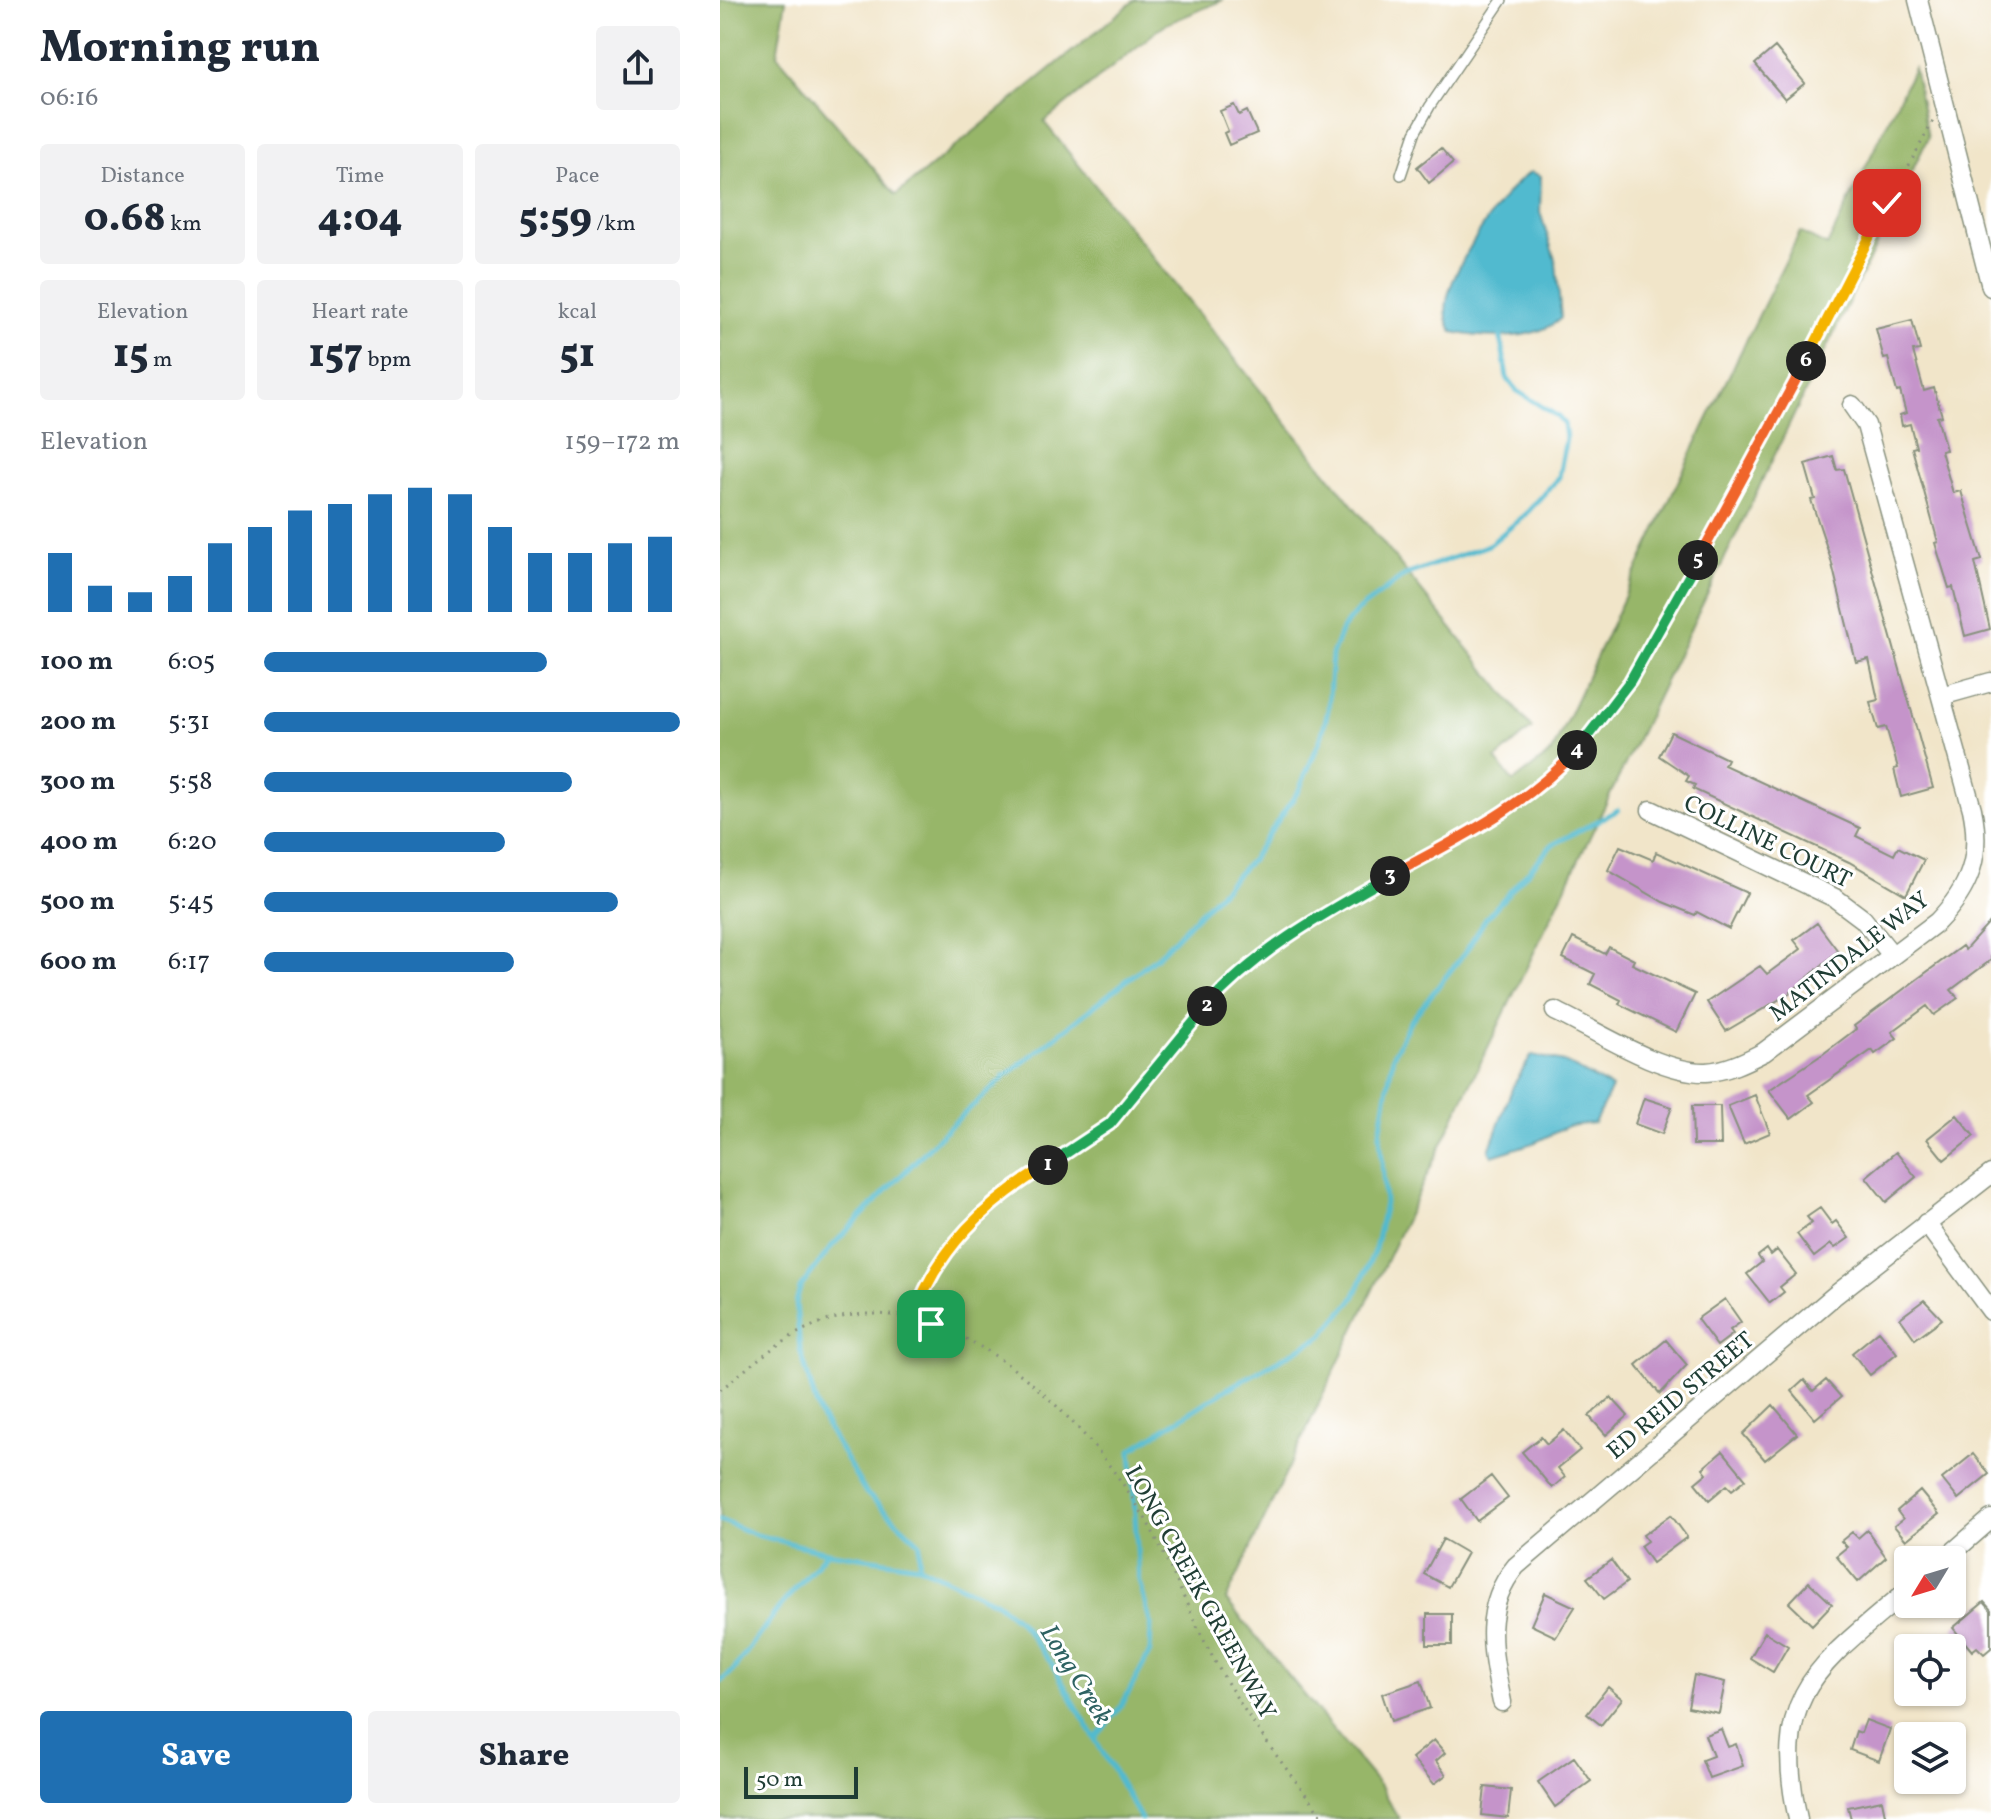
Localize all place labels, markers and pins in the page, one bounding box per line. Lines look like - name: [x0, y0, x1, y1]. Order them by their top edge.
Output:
- pin: [1853, 169, 1921, 237]
- pin: 6: [1786, 341, 1826, 381]
- pin: 5: [1678, 540, 1718, 580]
- pin: 4: [1557, 730, 1597, 770]
- pin: 3: [1370, 856, 1410, 896]
- pin: 2: [1187, 986, 1227, 1026]
- pin: 1: [1028, 1145, 1068, 1185]
- pin: [897, 1290, 965, 1358]

